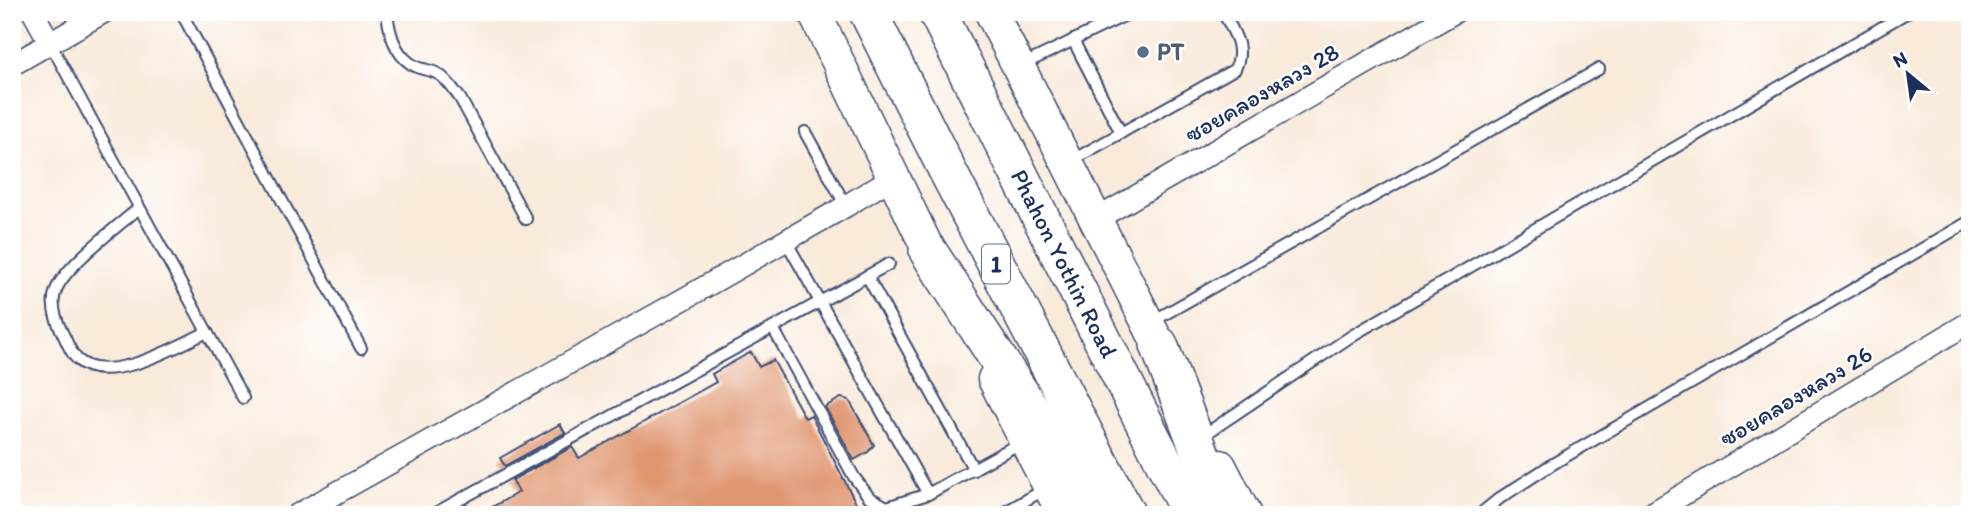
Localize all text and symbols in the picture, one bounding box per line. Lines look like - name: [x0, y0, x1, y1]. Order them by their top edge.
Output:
- place label: PT: [1157, 37, 1185, 66]
- street label: ซอยคลองหลวง 28: [1180, 37, 1344, 148]
- north arrow: [1874, 38, 1944, 108]
- marker: PT: [1135, 44, 1151, 60]
- text: N: [1889, 46, 1911, 73]
- street label: Phahon Yothin Road: [1005, 164, 1124, 363]
- road number: 1: [982, 244, 1010, 284]
- street label: ซอยคลองหลวง 26: [1714, 339, 1877, 452]

